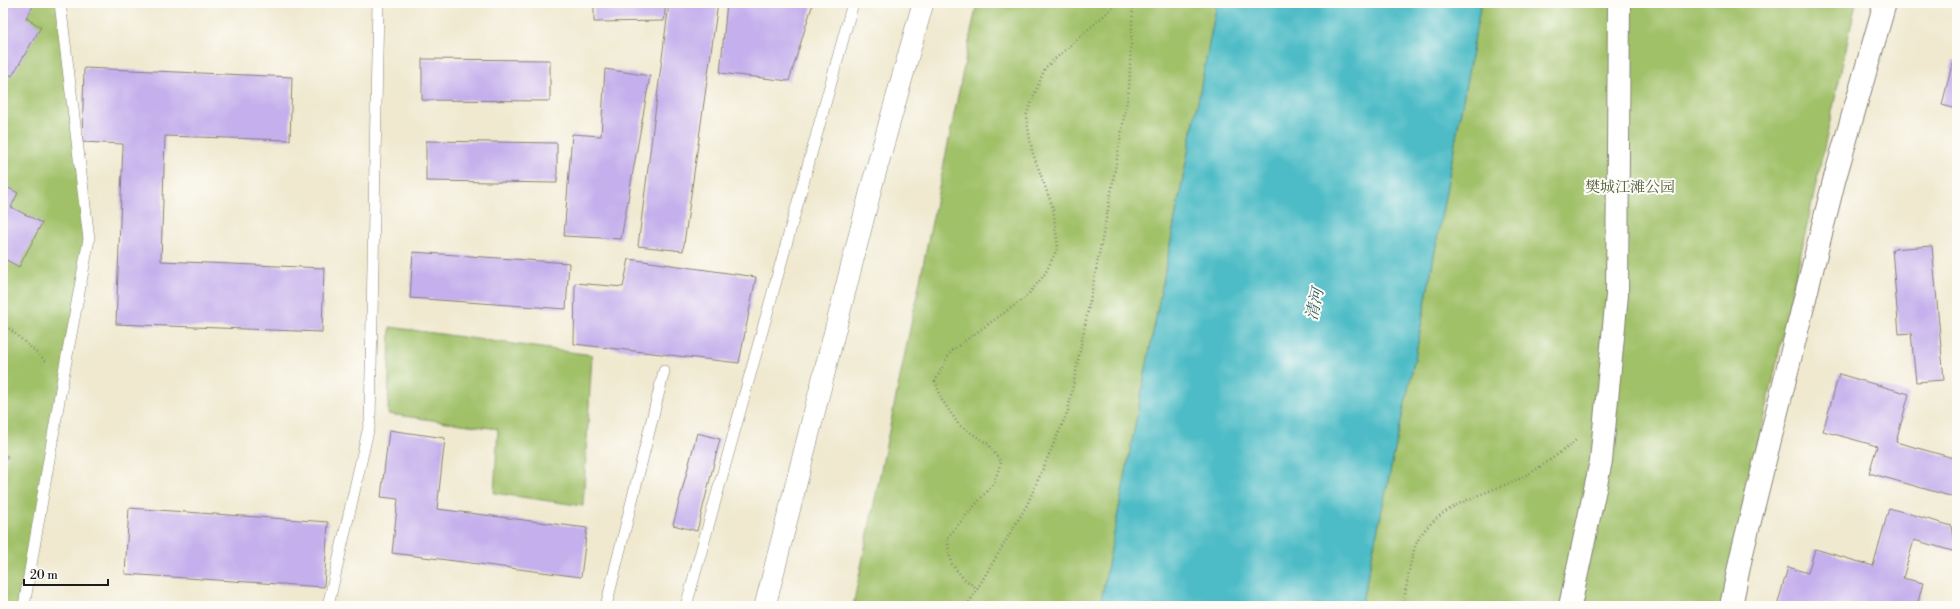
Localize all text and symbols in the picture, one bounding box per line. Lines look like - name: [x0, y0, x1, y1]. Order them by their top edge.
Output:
- park label: 樊城江滩公园: [1585, 178, 1675, 197]
- water label: 清河: [1302, 283, 1329, 322]
- scale bar: [24, 561, 108, 587]
- text: 20 m: [30, 568, 58, 583]

